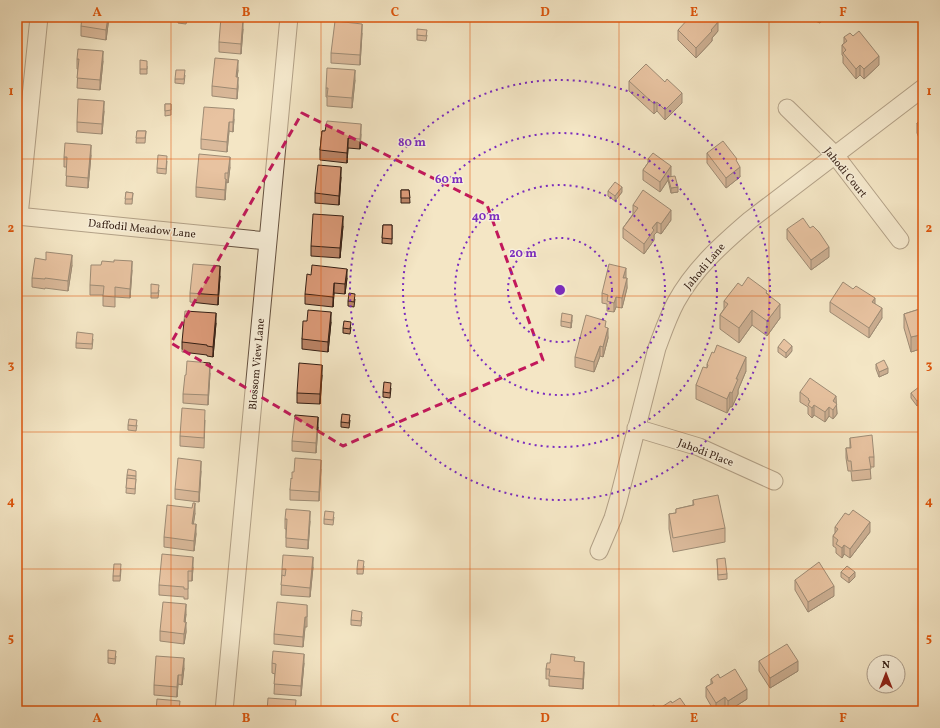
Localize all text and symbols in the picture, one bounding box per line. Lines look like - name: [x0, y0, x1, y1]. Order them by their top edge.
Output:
- text: A: [92, 4, 102, 22]
- text: B: [242, 4, 251, 22]
- text: C: [391, 4, 399, 22]
- text: D: [540, 4, 550, 22]
- text: E: [690, 4, 698, 22]
- text: F: [839, 4, 847, 22]
- text: 1: [8, 83, 14, 101]
- text: 1: [926, 83, 932, 101]
- text: 80 m: [398, 135, 426, 151]
- street label: Jahodi Court: [820, 145, 870, 201]
- text: 60 m: [435, 172, 463, 188]
- text: 40 m: [472, 209, 501, 225]
- street label: Daffodil Meadow Lane: [87, 216, 196, 243]
- text: 2: [8, 220, 15, 238]
- text: 2: [926, 220, 933, 238]
- street label: Jahodi Lane: [681, 240, 729, 293]
- text: 20 m: [509, 246, 537, 262]
- centre of rings: [553, 283, 567, 297]
- street label: Blossom View Lane: [246, 318, 269, 411]
- text: 3: [8, 357, 15, 375]
- text: 3: [926, 357, 933, 375]
- street label: Jahodi Place: [675, 436, 735, 471]
- text: 4: [7, 493, 15, 511]
- text: 4: [925, 493, 933, 511]
- text: 5: [8, 630, 14, 648]
- text: 5: [926, 630, 932, 648]
- north arrow: [866, 654, 906, 694]
- text: N: [882, 658, 890, 673]
- text: A: [92, 710, 102, 728]
- text: B: [242, 710, 251, 728]
- text: C: [391, 710, 399, 728]
- text: D: [540, 710, 550, 728]
- text: E: [690, 710, 698, 728]
- text: F: [839, 710, 847, 728]

